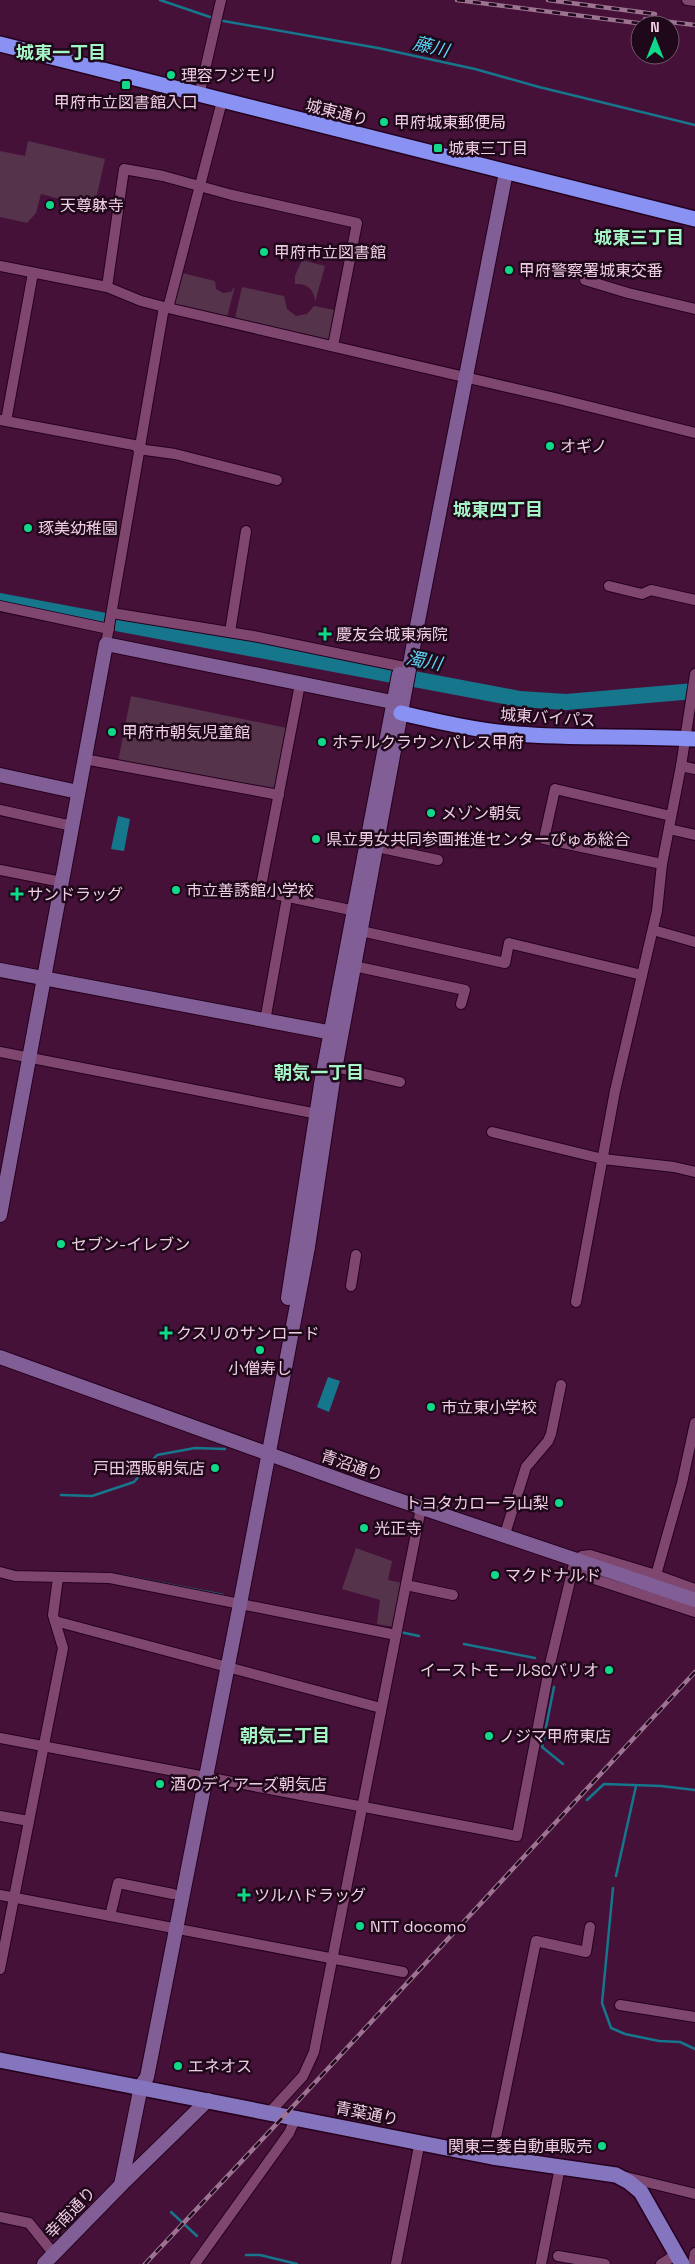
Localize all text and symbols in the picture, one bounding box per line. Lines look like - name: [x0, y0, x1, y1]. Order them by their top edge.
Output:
- north arrow: [630, 15, 680, 65]
- text: N: [650, 18, 660, 36]
- water label: 藤川: [411, 31, 453, 63]
- district label: 城東一丁目: [16, 41, 106, 64]
- place label: 理容フジモリ: [181, 65, 277, 86]
- marker: 理容フジモリ: [165, 69, 177, 81]
- marker: 甲府市立図書館入口: [120, 79, 132, 91]
- place label: 甲府市立図書館入口: [54, 92, 198, 113]
- street label: 城東通り: [303, 95, 370, 130]
- place label: 甲府城東郵便局: [394, 112, 506, 133]
- marker: 甲府城東郵便局: [378, 116, 390, 128]
- place label: 城東三丁目: [448, 138, 528, 159]
- marker: 城東三丁目: [432, 142, 444, 154]
- place label: 天尊躰寺: [60, 195, 124, 216]
- marker: 天尊躰寺: [44, 199, 56, 211]
- district label: 城東三丁目: [594, 226, 684, 249]
- place label: 甲府市立図書館: [274, 242, 386, 263]
- marker: 甲府市立図書館: [258, 246, 270, 258]
- place label: 甲府警察署城東交番: [519, 260, 663, 281]
- marker: 甲府警察署城東交番: [503, 264, 515, 276]
- place label: オギノ: [560, 436, 607, 457]
- marker: オギノ: [544, 440, 556, 452]
- district label: 城東四丁目: [453, 498, 543, 521]
- place label: 琢美幼稚園: [38, 518, 118, 539]
- marker: 琢美幼稚園: [22, 522, 34, 534]
- place label: 慶友会城東病院: [336, 624, 448, 645]
- marker: 慶友会城東病院: [318, 627, 332, 641]
- water label: 濁川: [404, 646, 446, 676]
- street label: 城東バイパス: [500, 704, 596, 731]
- place label: 甲府市朝気児童館: [122, 722, 250, 743]
- marker: 甲府市朝気児童館: [106, 726, 118, 738]
- place label: ホテルクラウンパレス甲府: [332, 732, 524, 753]
- marker: ホテルクラウンパレス甲府: [316, 736, 328, 748]
- place label: メゾン朝気: [441, 803, 521, 824]
- marker: メゾン朝気: [425, 807, 437, 819]
- place label: 県立男女共同参画推進センターぴゅあ総合: [326, 829, 630, 850]
- marker: 県立男女共同参画推進センターぴゅあ総合: [310, 833, 322, 845]
- place label: 市立善誘館小学校: [186, 880, 314, 901]
- place label: サンドラッグ: [27, 884, 123, 905]
- marker: 市立善誘館小学校: [170, 884, 182, 896]
- marker: サンドラッグ: [11, 888, 23, 900]
- district label: 朝気一丁目: [274, 1061, 364, 1084]
- place label: セブン-イレブン: [71, 1234, 190, 1255]
- marker: セブン-イレブン: [55, 1238, 67, 1250]
- place label: クスリのサンロード: [176, 1323, 320, 1344]
- marker: クスリのサンロード: [160, 1327, 172, 1339]
- marker: 小僧寿し: [254, 1344, 266, 1356]
- place label: 小僧寿し: [228, 1358, 292, 1379]
- place label: 市立東小学校: [441, 1397, 537, 1418]
- marker: 市立東小学校: [425, 1401, 437, 1413]
- street label: 青沼通り: [318, 1445, 386, 1486]
- place label: 戸田酒販朝気店: [93, 1458, 205, 1479]
- marker: 戸田酒販朝気店: [209, 1462, 221, 1474]
- place label: トヨタカローラ山梨: [405, 1493, 549, 1514]
- marker: トヨタカローラ山梨: [553, 1497, 565, 1509]
- place label: 光正寺: [374, 1518, 422, 1539]
- marker: 光正寺: [358, 1522, 370, 1534]
- place label: マクドナルド: [505, 1565, 601, 1586]
- marker: マクドナルド: [489, 1569, 501, 1581]
- place label: イーストモールSCバリオ: [420, 1660, 599, 1681]
- marker: イーストモールSCバリオ: [603, 1664, 615, 1676]
- district label: 朝気三丁目: [240, 1724, 330, 1747]
- place label: ノジマ甲府東店: [499, 1726, 611, 1747]
- marker: ノジマ甲府東店: [483, 1730, 495, 1742]
- place label: 酒のディアーズ朝気店: [170, 1774, 327, 1795]
- marker: 酒のディアーズ朝気店: [154, 1778, 166, 1790]
- place label: ツルハドラッグ: [254, 1885, 366, 1906]
- marker: ツルハドラッグ: [238, 1889, 250, 1901]
- place label: NTT docomo: [370, 1916, 466, 1937]
- marker: NTT docomo: [354, 1920, 366, 1932]
- place label: エネオス: [188, 2056, 252, 2077]
- marker: エネオス: [172, 2060, 184, 2072]
- street label: 青葉通り: [333, 2097, 400, 2130]
- place label: 関東三菱自動車販売: [448, 2136, 592, 2157]
- marker: 関東三菱自動車販売: [596, 2140, 608, 2152]
- street label: 幸南通り: [41, 2182, 100, 2243]

